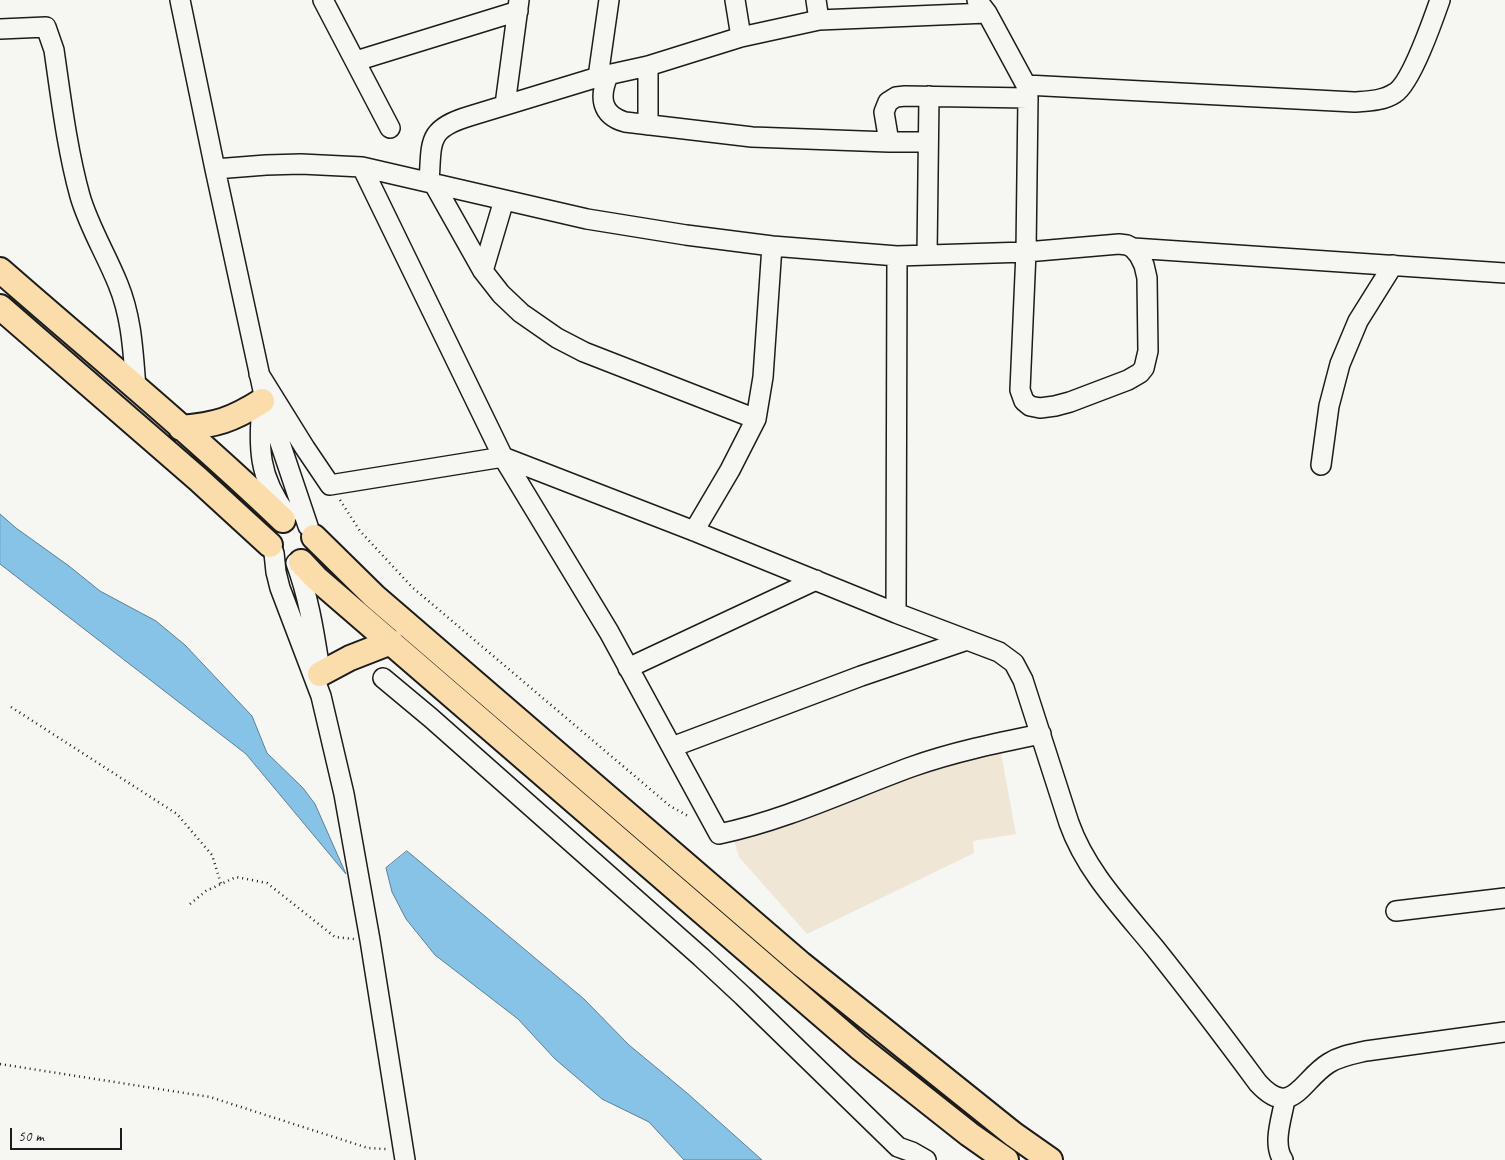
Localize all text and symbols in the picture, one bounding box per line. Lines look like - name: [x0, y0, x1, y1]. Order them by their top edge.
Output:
- scale bar: [12, 1118, 125, 1150]
- text: 50 m: [18, 1127, 44, 1146]

